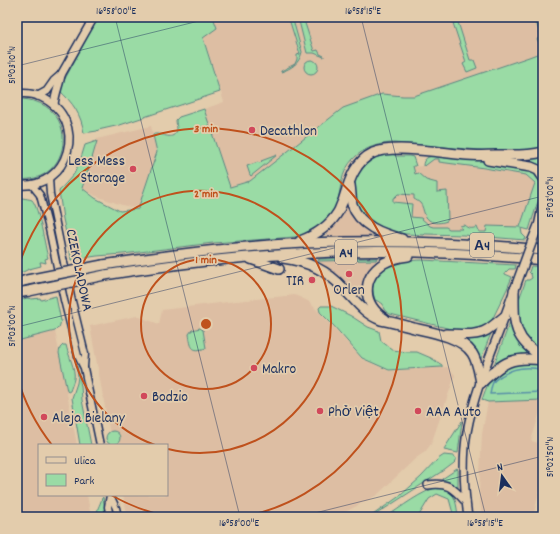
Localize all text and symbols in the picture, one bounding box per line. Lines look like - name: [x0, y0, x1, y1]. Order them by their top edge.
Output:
- text: 16°58'00"E: [96, 5, 136, 19]
- text: 16°58'15"E: [345, 5, 381, 19]
- text: 51°03'10"N: [6, 46, 20, 84]
- text: 3 min: [194, 121, 218, 138]
- place label: Decathlon: [260, 121, 317, 143]
- marker: Decathlon: [247, 125, 257, 135]
- place label: Less Mess Storage: [68, 151, 125, 190]
- marker: Less Mess Storage: [128, 164, 138, 174]
- text: 51°03'00"N: [544, 176, 558, 218]
- text: 2 min: [194, 186, 218, 203]
- street label: CZEKOLADOWA: [59, 227, 98, 314]
- road number: А4: [470, 233, 494, 257]
- road number: A4: [335, 240, 357, 264]
- text: 1 min: [195, 252, 217, 269]
- marker: Orlen: [344, 269, 354, 279]
- place label: TIR: [286, 271, 304, 293]
- marker: TIR: [307, 275, 317, 285]
- place label: Orlen: [333, 280, 365, 302]
- text: 51°03'00"N: [6, 305, 20, 347]
- centre of rings: [199, 317, 213, 331]
- place label: Makro: [262, 359, 297, 381]
- marker: Makro: [249, 363, 259, 373]
- place label: Bodzio: [152, 387, 188, 409]
- marker: Bodzio: [139, 391, 149, 401]
- place label: Phở Việt: [328, 402, 379, 424]
- place label: AAA Auto: [426, 402, 481, 424]
- marker: Phở Việt: [315, 406, 325, 416]
- marker: AAA Auto: [413, 406, 423, 416]
- place label: Aleja Bielany: [52, 408, 126, 430]
- marker: Aleja Bielany: [39, 412, 49, 422]
- text: 51°02'50"N: [544, 437, 558, 477]
- legend: [38, 444, 168, 496]
- text: Ulica: [74, 453, 96, 470]
- north arrow: [482, 456, 522, 496]
- text: N: [495, 460, 505, 477]
- text: Park: [74, 473, 95, 490]
- text: 16°58'00"E: [219, 517, 259, 531]
- text: 16°58'15"E: [467, 517, 503, 531]

